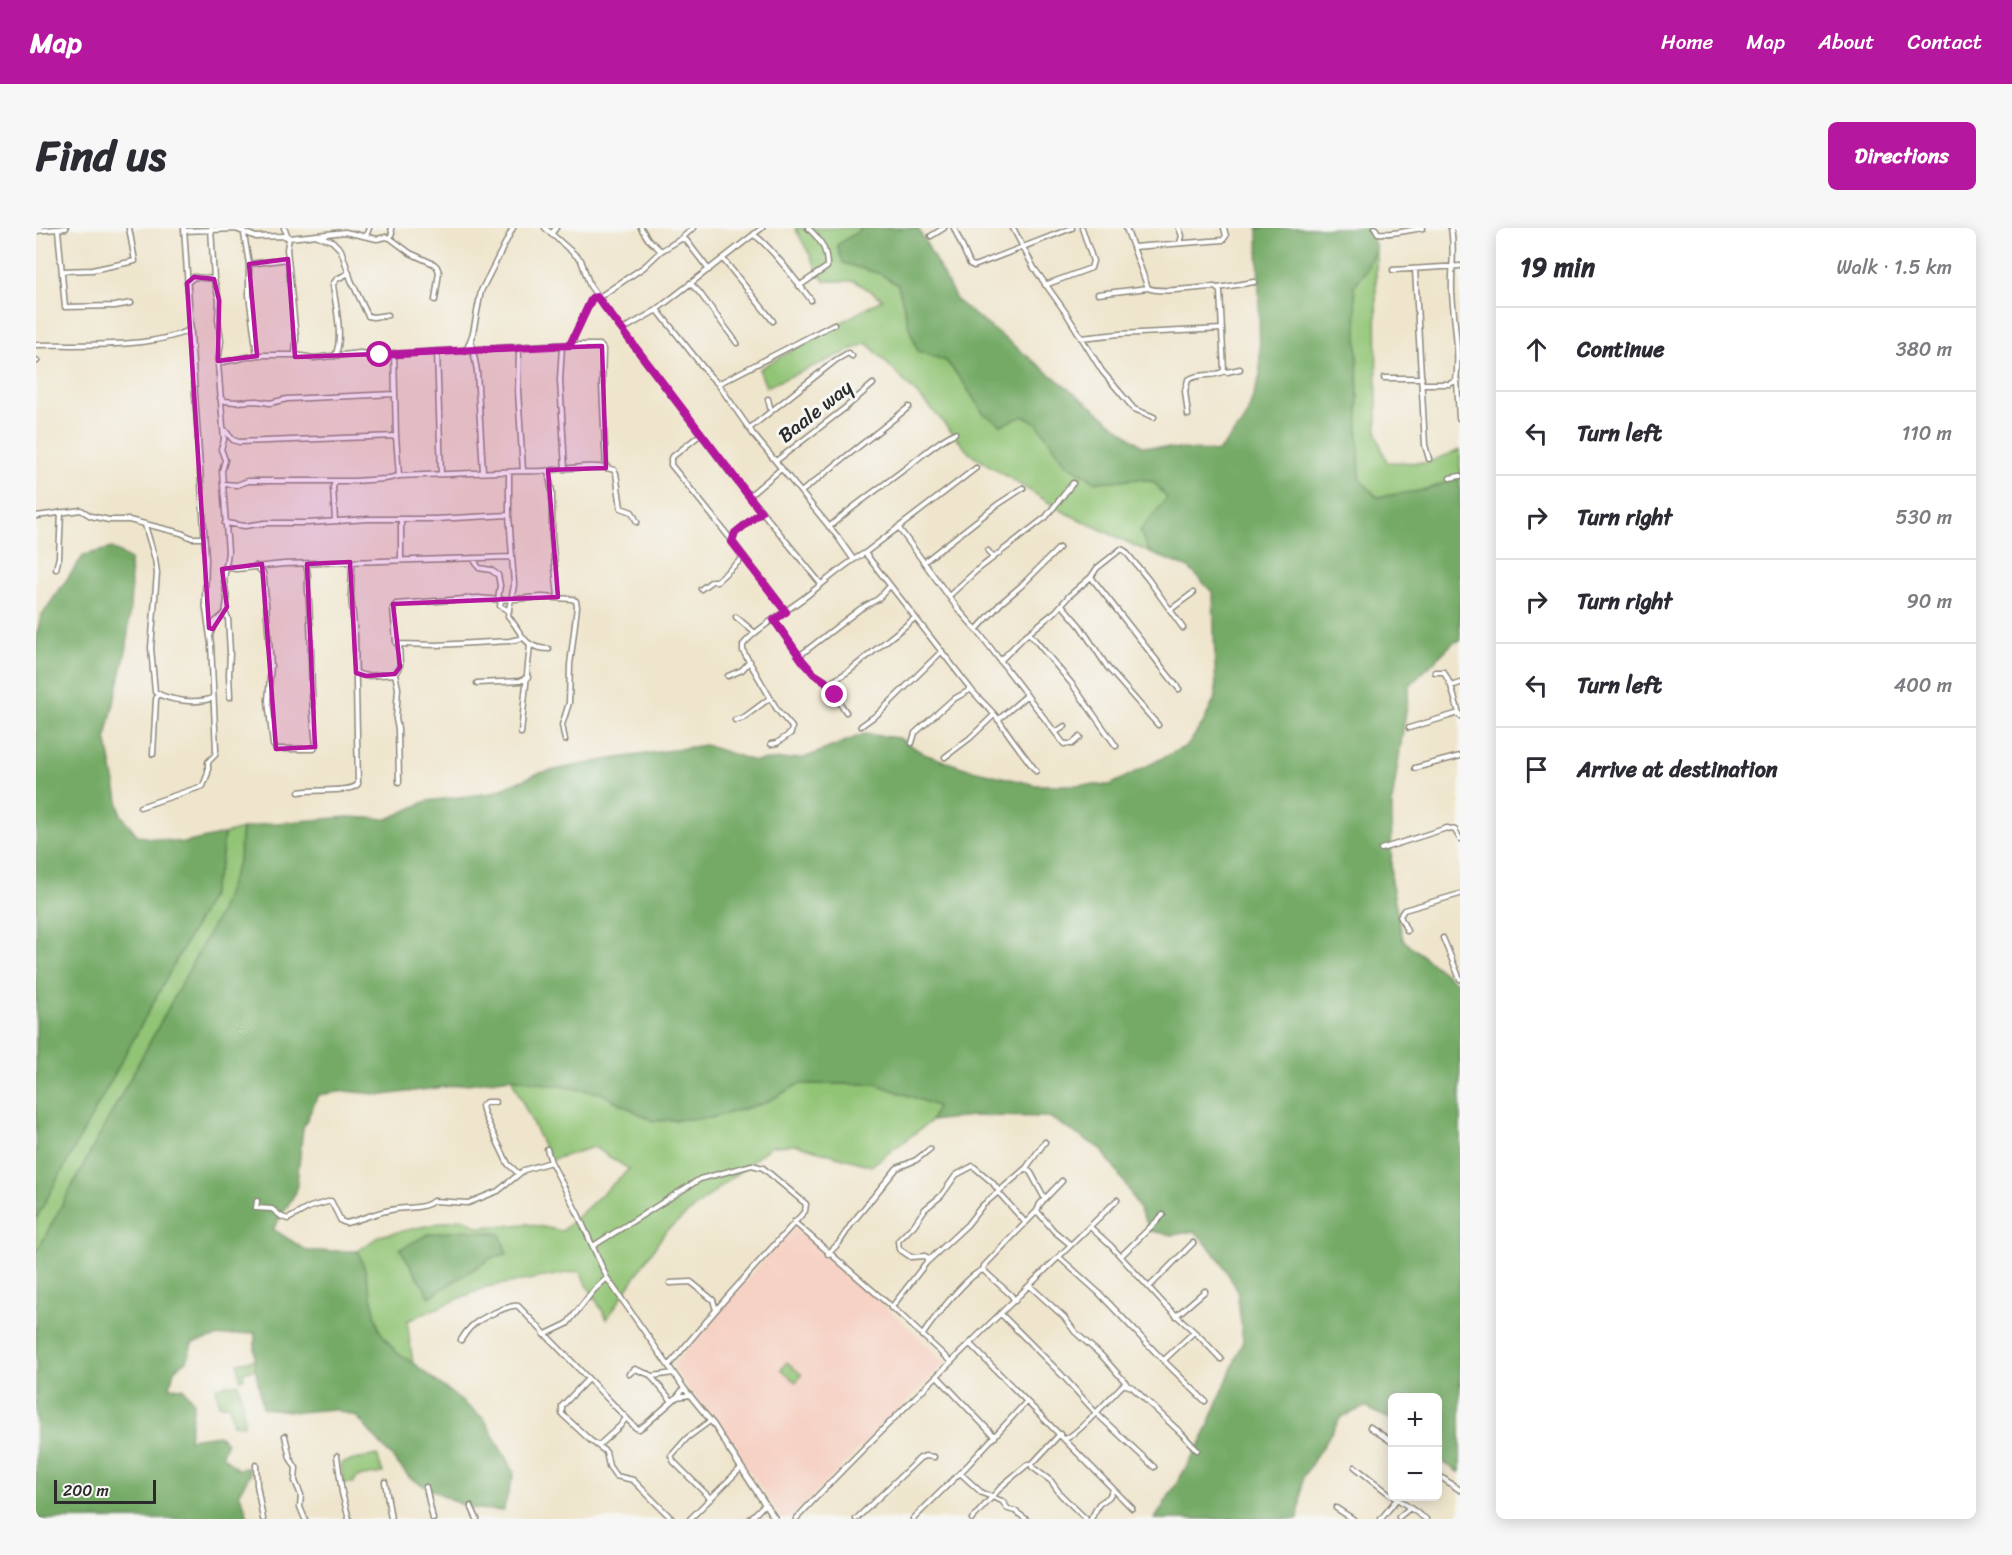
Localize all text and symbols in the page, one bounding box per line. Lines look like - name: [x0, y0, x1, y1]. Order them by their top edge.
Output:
- text: Map: [30, 18, 82, 67]
- text: Home: [1661, 23, 1713, 61]
- text: Map: [1746, 23, 1785, 61]
- text: About: [1818, 23, 1875, 61]
- text: Contact: [1908, 23, 1982, 61]
- text: Find us: [36, 119, 166, 193]
- button: Directions: [1828, 122, 1976, 190]
- text: 19 min: [1520, 244, 1595, 290]
- text: Walk · 1.5 km: [1836, 250, 1952, 285]
- text: Continue: [1577, 330, 1665, 369]
- text: 380 m: [1896, 332, 1952, 367]
- icon: ahead: [1520, 333, 1553, 366]
- route start: [366, 341, 392, 367]
- street label: Baale way: [770, 370, 861, 452]
- text: Turn left: [1577, 414, 1662, 453]
- text: 110 m: [1902, 416, 1952, 451]
- icon: left: [1520, 417, 1553, 450]
- text: Turn right: [1577, 498, 1672, 537]
- text: 530 m: [1896, 500, 1952, 535]
- icon: right: [1520, 501, 1553, 534]
- text: Turn right: [1577, 582, 1672, 621]
- text: 90 m: [1907, 584, 1952, 619]
- icon: right: [1520, 585, 1553, 618]
- text: Turn left: [1577, 666, 1662, 705]
- text: 400 m: [1894, 668, 1952, 703]
- icon: left: [1520, 669, 1553, 702]
- route end: [821, 681, 847, 707]
- text: Arrive at destination: [1577, 750, 1778, 789]
- icon: arrive: [1520, 753, 1553, 786]
- map controls: [1388, 1393, 1442, 1501]
- button: +: [1388, 1393, 1442, 1447]
- button: −: [1388, 1447, 1442, 1501]
- text: 200 m: [63, 1476, 109, 1505]
- scale bar: [54, 1477, 156, 1504]

